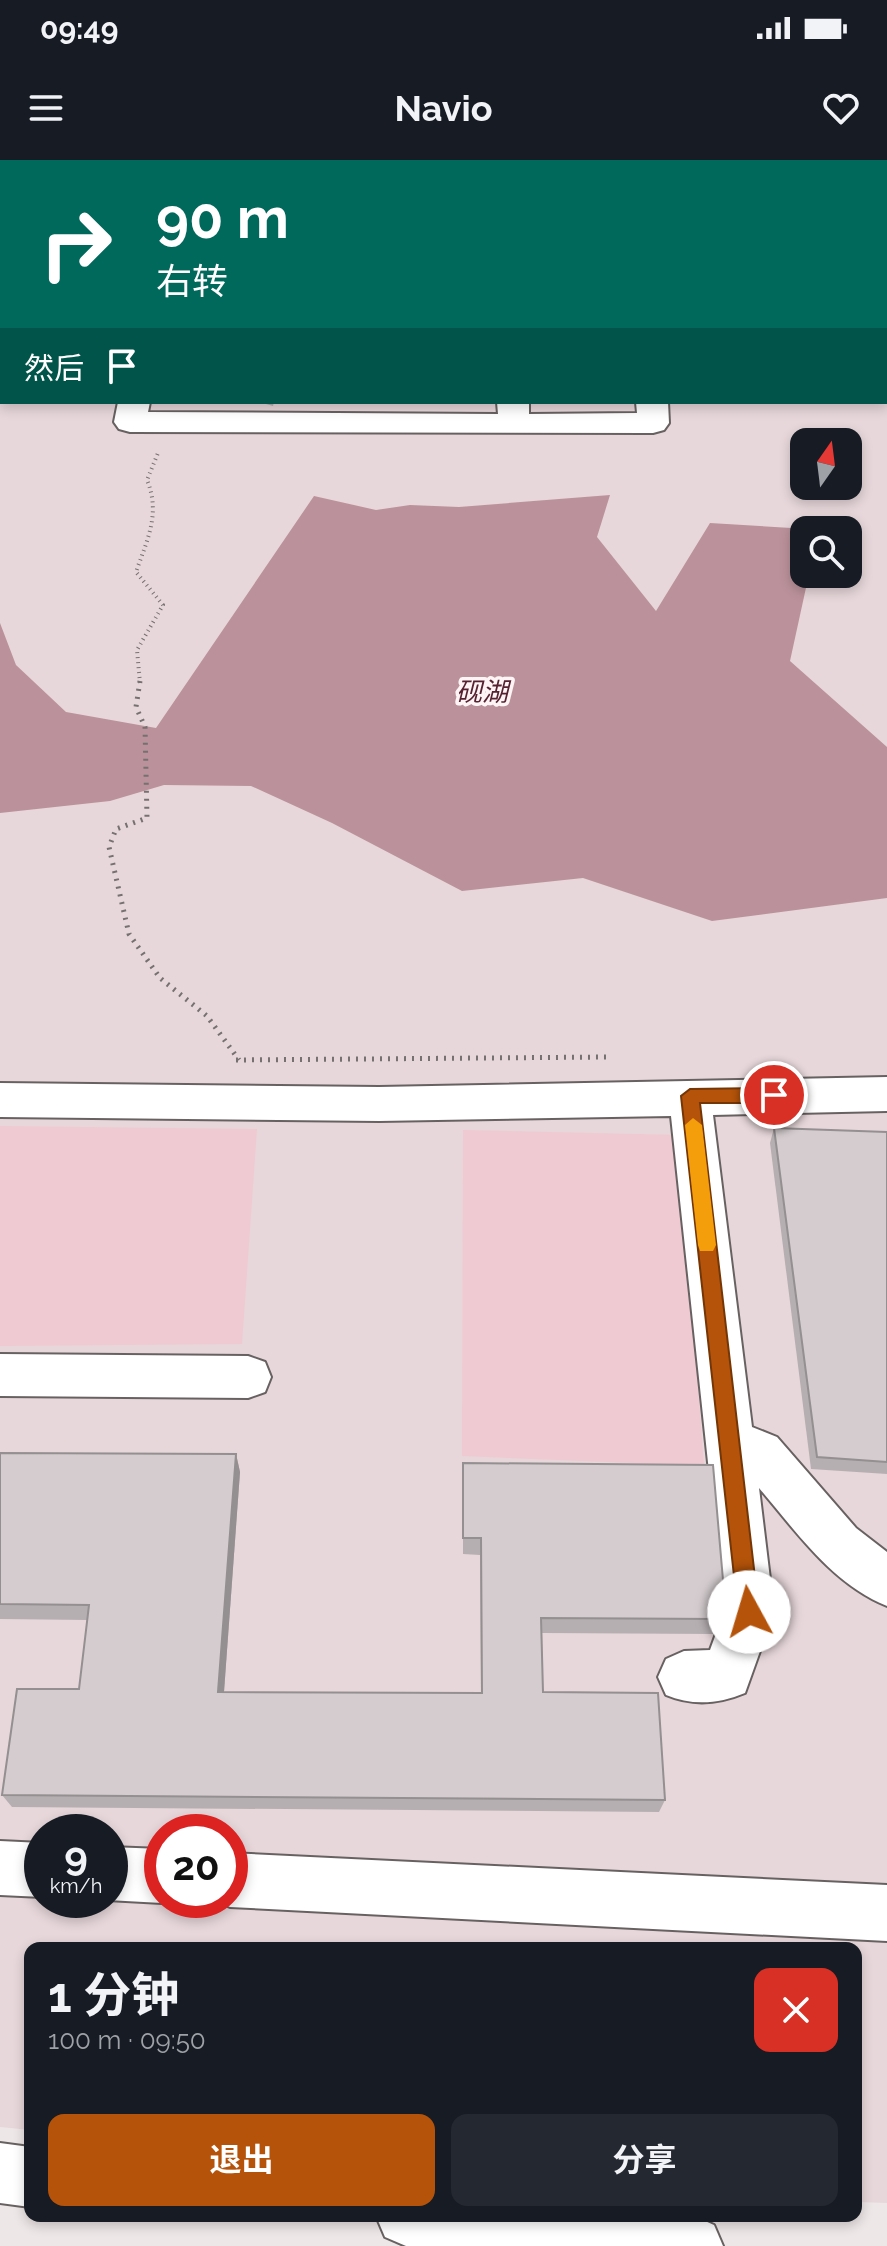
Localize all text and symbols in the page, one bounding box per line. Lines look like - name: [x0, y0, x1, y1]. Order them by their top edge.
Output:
- text: 09:49: [40, 11, 118, 46]
- icon: menu: [24, 86, 68, 130]
- icon: heart: [819, 86, 863, 130]
- text: Navio: [394, 87, 493, 129]
- text: 90 m: [156, 185, 289, 251]
- icon: right: [24, 192, 128, 296]
- text: 右转: [156, 260, 228, 302]
- icon: arrive: [100, 344, 144, 388]
- text: 然后: [24, 351, 84, 386]
- north arrow: [790, 428, 862, 500]
- map controls: [790, 428, 862, 588]
- button: search: [790, 516, 862, 588]
- water label: 砚湖: [456, 677, 512, 707]
- pin: [740, 1061, 808, 1129]
- icon: arrive: [752, 1073, 796, 1117]
- position arrow: [707, 1570, 791, 1654]
- speed limit sign: 20: [144, 1814, 248, 1918]
- text: 9: [64, 1832, 88, 1879]
- text: km/h: [50, 1874, 102, 1898]
- text: 1 分钟: [48, 1967, 179, 2023]
- button: close: [754, 1968, 838, 2052]
- text: 100 m · 09:50: [48, 2025, 206, 2055]
- button: 退出: [48, 2114, 435, 2206]
- button: 分享: [451, 2114, 838, 2206]

